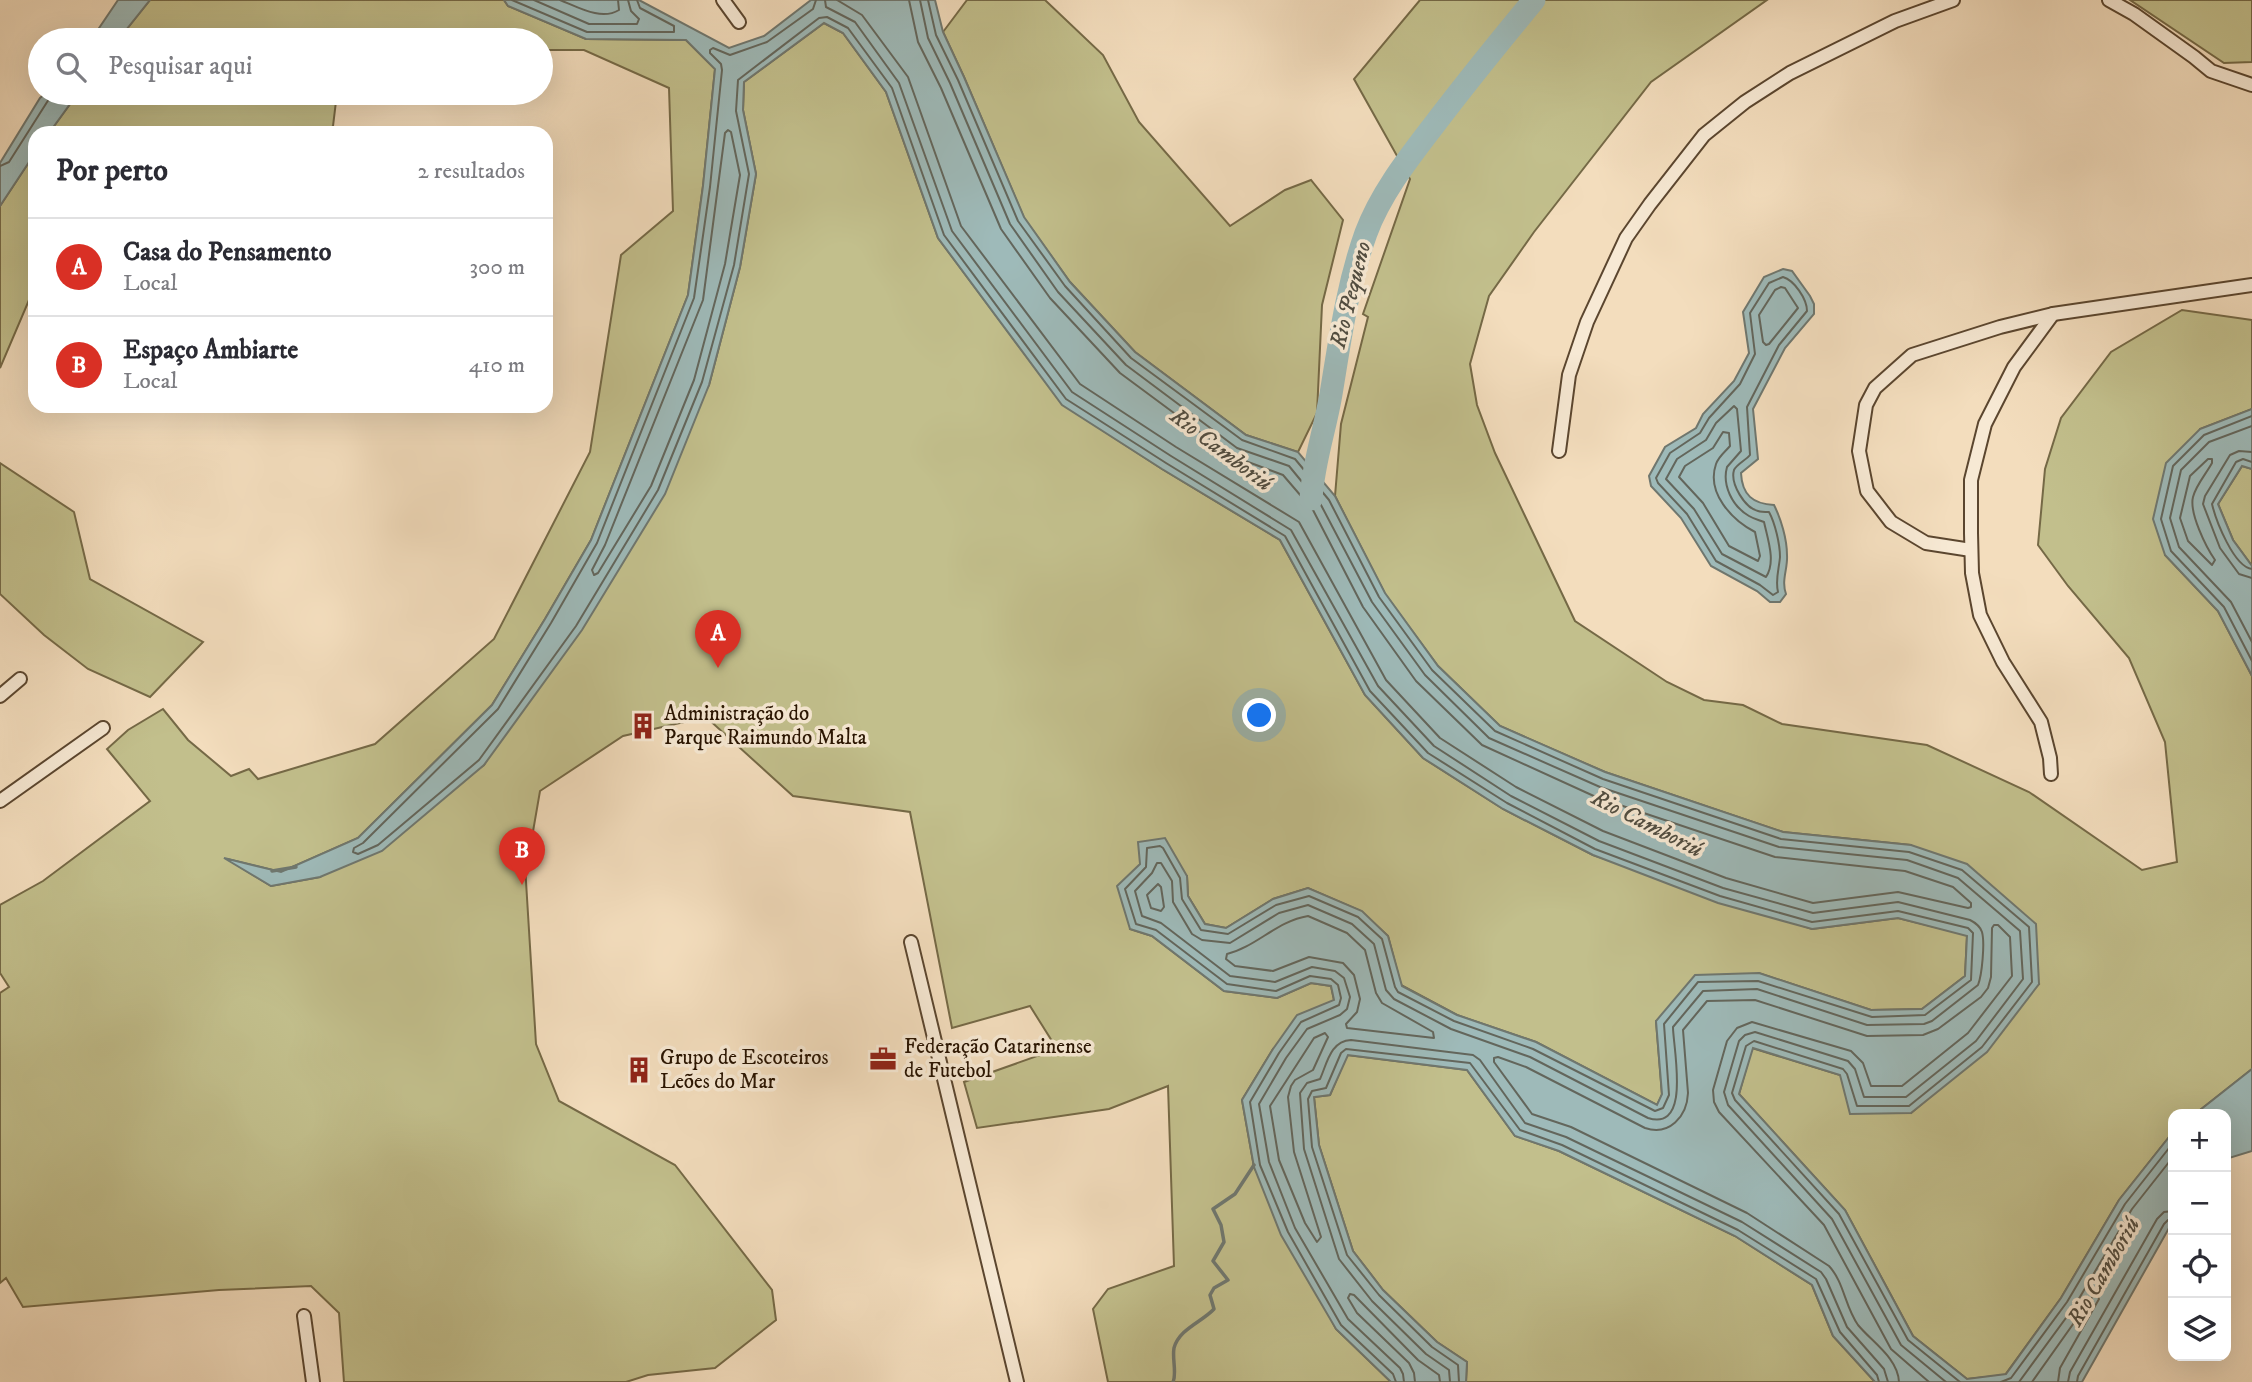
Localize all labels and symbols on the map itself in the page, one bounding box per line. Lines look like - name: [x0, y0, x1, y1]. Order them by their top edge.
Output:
- water label: Rio Pequeno: [1324, 239, 1378, 352]
- water label: Rio Camboriú: [1163, 401, 1278, 498]
- pin: A: [695, 610, 741, 668]
- your location: [1242, 698, 1276, 732]
- place label: Administração do Parque Raimundo Malta: [664, 701, 867, 751]
- building icon: Administração do Parque Raimundo Malta: [628, 711, 658, 741]
- water label: Rio Camboriú: [1586, 783, 1708, 864]
- pin: B: [499, 827, 545, 885]
- place label: Federação Catarinense de Futebol: [904, 1034, 1092, 1084]
- office icon: Federação Catarinense de Futebol: [868, 1044, 898, 1074]
- place label: Grupo de Escoteiros Leões do Mar: [660, 1045, 829, 1095]
- building icon: Grupo de Escoteiros Leões do Mar: [624, 1055, 654, 1085]
- water label: Rio Camboriú: [2061, 1212, 2147, 1333]

